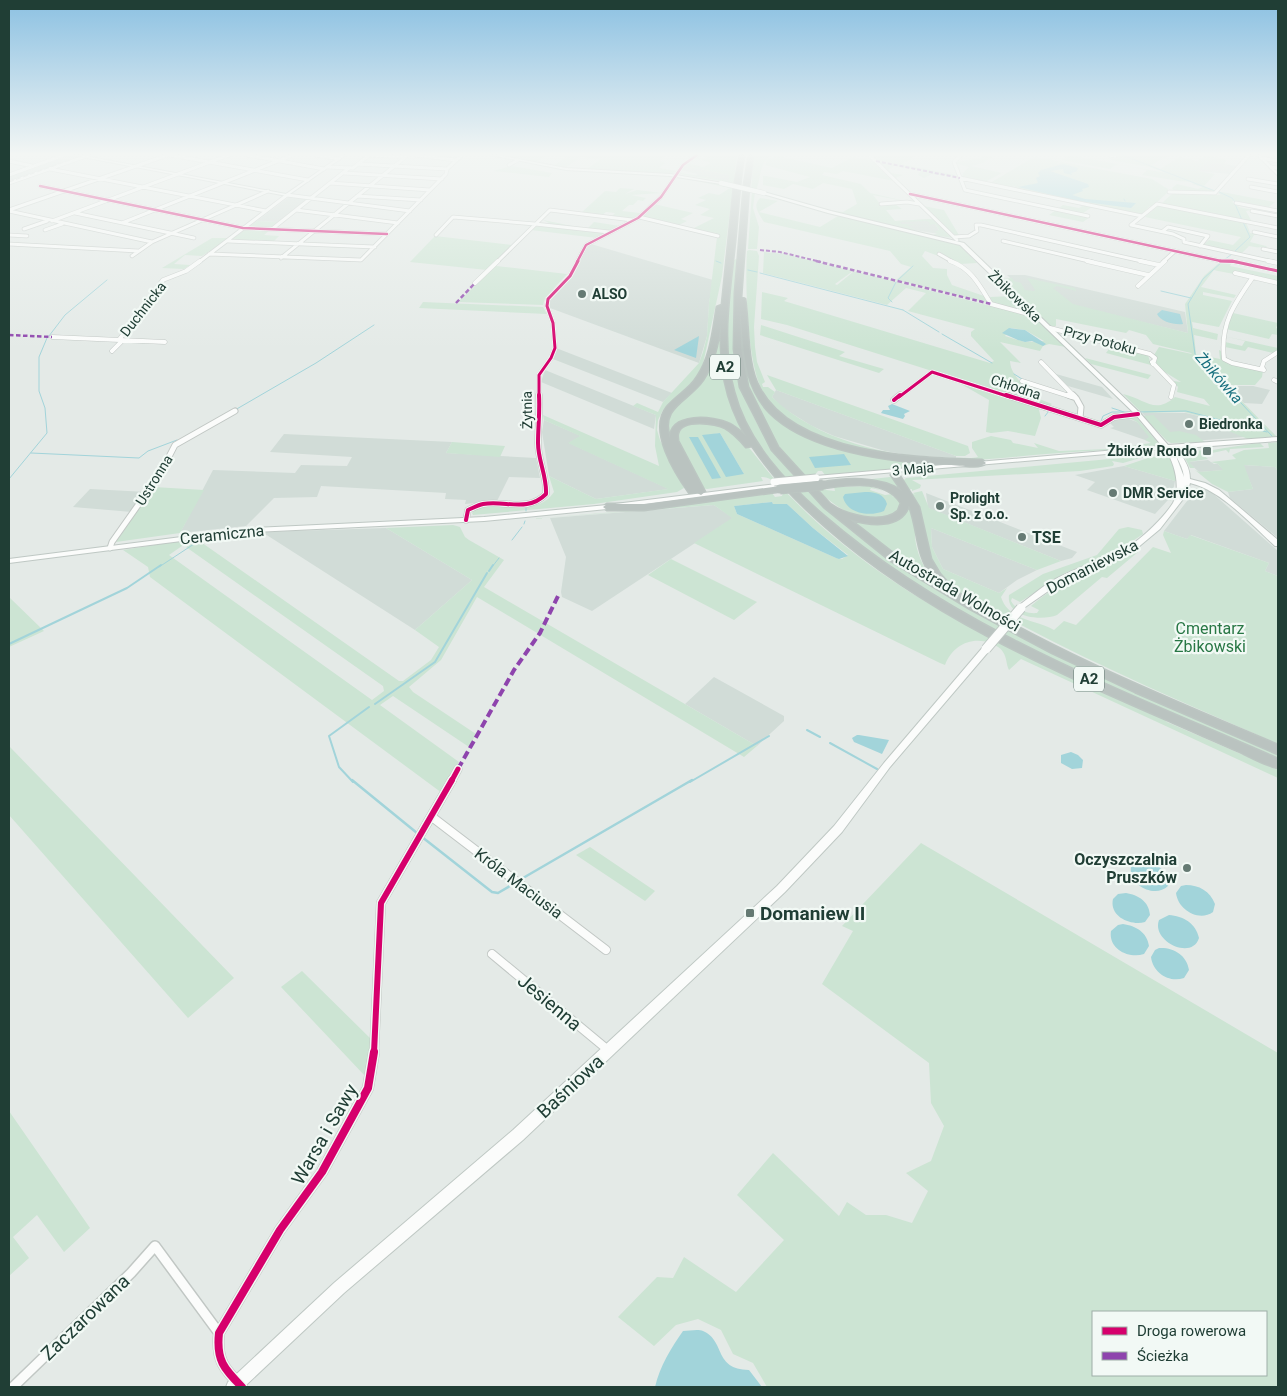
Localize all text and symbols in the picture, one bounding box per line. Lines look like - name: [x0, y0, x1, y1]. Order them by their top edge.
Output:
- street label: Żbikowska: [985, 267, 1045, 325]
- street label: Duchnicka: [117, 278, 169, 340]
- place label: ALSO: [592, 286, 628, 302]
- marker: ALSO: [576, 288, 588, 300]
- street label: Przy Potoku: [1062, 323, 1138, 357]
- water label: Żbikówka: [1191, 348, 1246, 407]
- road number: A2: [710, 354, 740, 380]
- street label: Chłodna: [989, 371, 1043, 403]
- street label: Żytnia: [519, 391, 535, 429]
- place label: Biedronka: [1199, 416, 1263, 432]
- marker: Biedronka: [1183, 418, 1195, 430]
- place label: Żbików Rondo: [1107, 443, 1197, 459]
- marker: Żbików Rondo: [1201, 445, 1213, 457]
- street label: Ustronna: [132, 452, 176, 508]
- street label: 3 Maja: [891, 459, 935, 479]
- place label: DMR Service: [1123, 485, 1204, 501]
- marker: DMR Service: [1107, 487, 1119, 499]
- place label: Prolight Sp. z o.o.: [950, 490, 1009, 522]
- marker: Prolight Sp. z o.o.: [934, 500, 946, 512]
- street label: Ceramiczna: [179, 521, 265, 548]
- place label: TSE: [1032, 528, 1061, 547]
- marker: TSE: [1016, 531, 1028, 543]
- street label: Domaniewska: [1043, 535, 1141, 598]
- street label: Autostrada Wolności: [886, 545, 1024, 636]
- park label: Cmentarz Żbikowski: [1174, 619, 1246, 656]
- road number: A2: [1074, 666, 1104, 692]
- street label: Króla Maciusia: [471, 844, 567, 923]
- place label: Oczyszczalnia Pruszków: [1074, 850, 1177, 887]
- marker: Oczyszczalnia Pruszków: [1181, 862, 1193, 874]
- place label: Domaniew II: [760, 902, 865, 925]
- marker: Domaniew II: [744, 907, 756, 919]
- street label: Jesienna: [513, 969, 586, 1036]
- street label: Baśniowa: [532, 1050, 608, 1123]
- street label: Warsa i Sawy: [286, 1080, 362, 1189]
- street label: Zaczarowana: [36, 1270, 134, 1365]
- legend: [1092, 1311, 1267, 1376]
- text: Droga rowerowa: [1137, 1322, 1246, 1340]
- text: Ścieżka: [1137, 1347, 1189, 1365]

